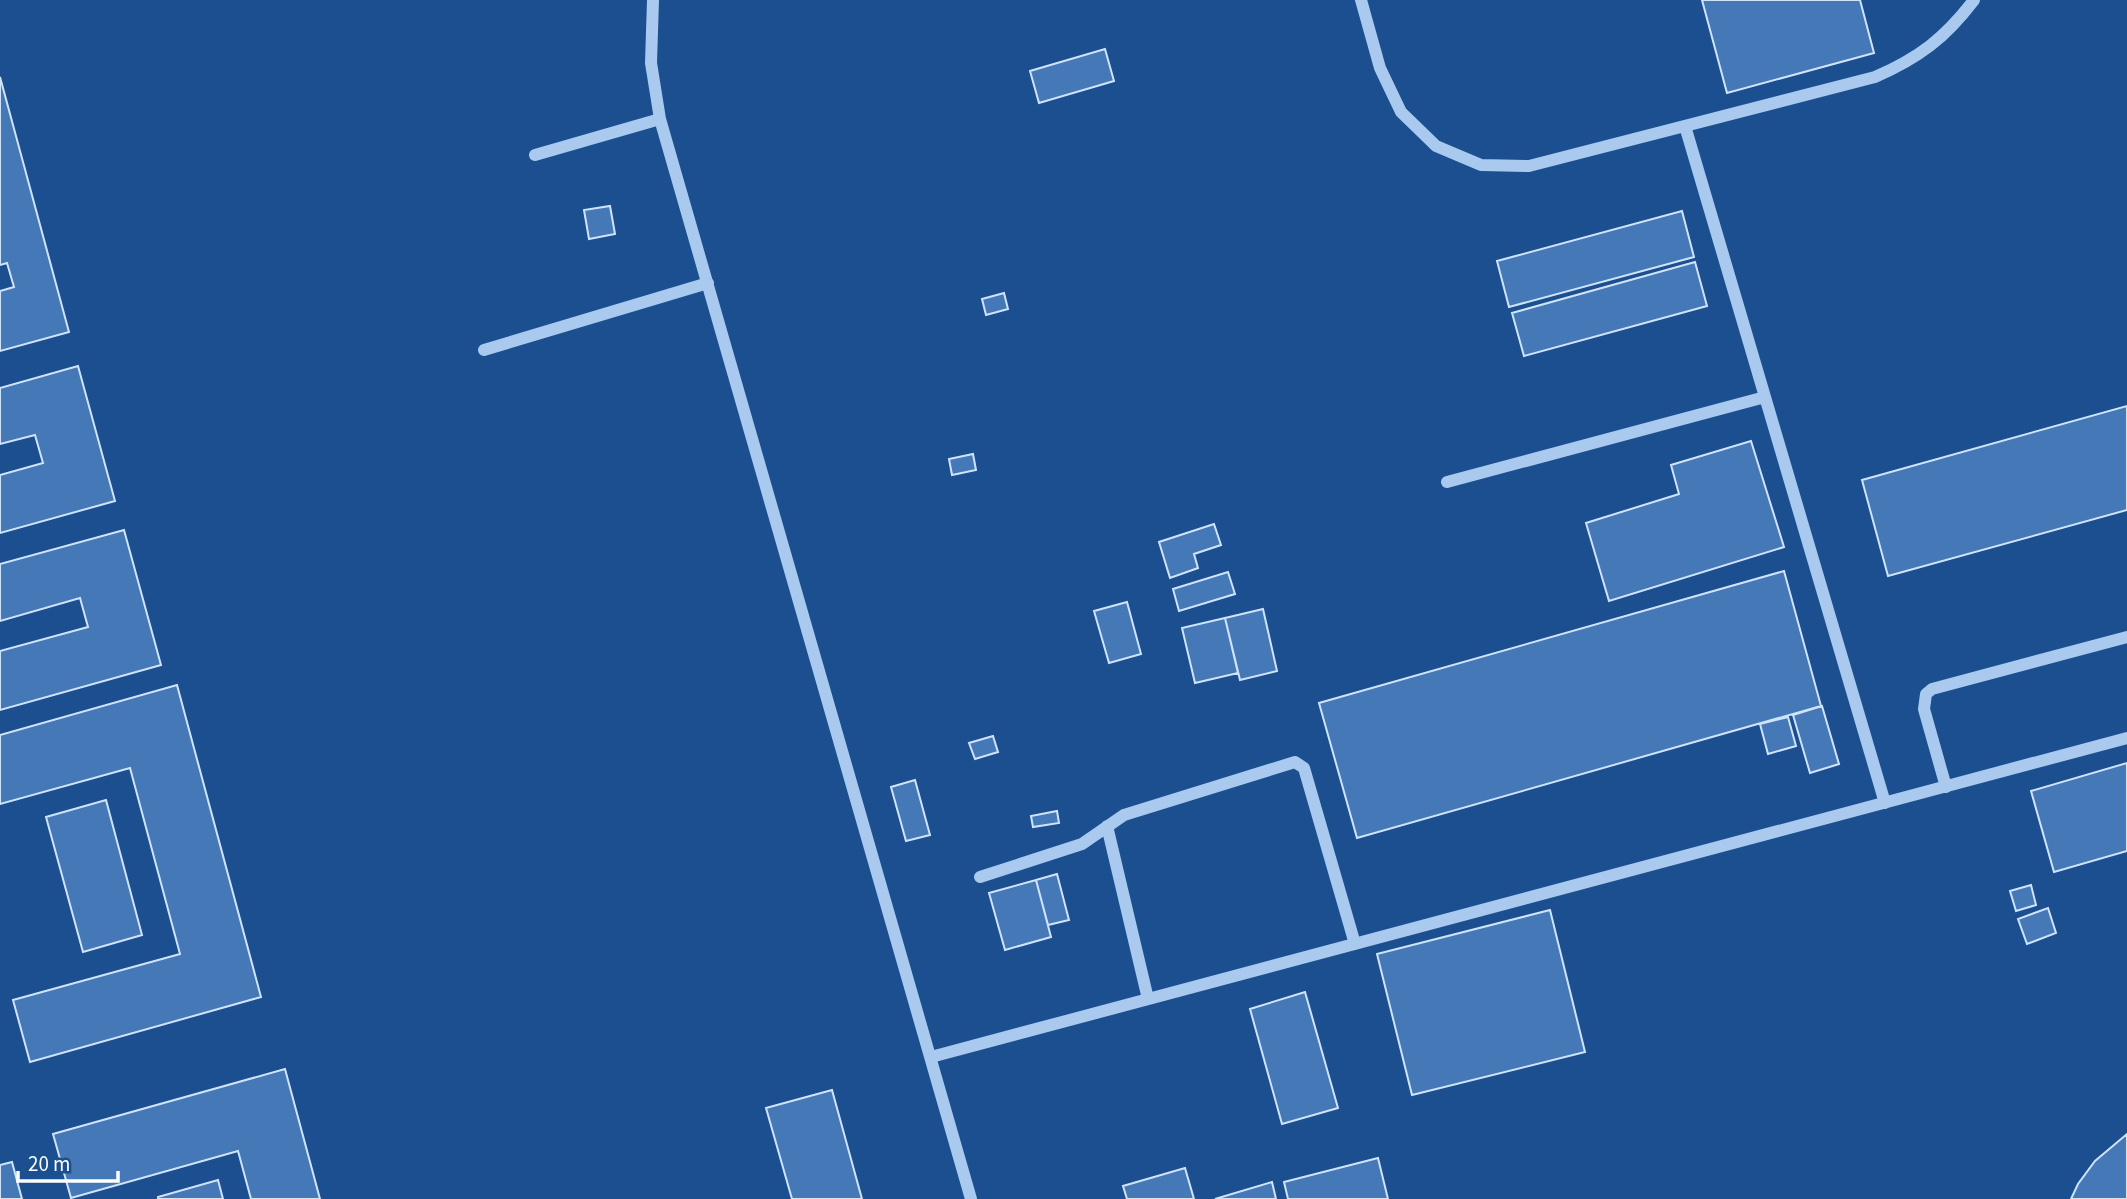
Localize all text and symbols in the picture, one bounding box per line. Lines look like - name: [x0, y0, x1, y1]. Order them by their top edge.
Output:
- scale bar: [18, 1140, 117, 1184]
- text: 20 m: [28, 1149, 70, 1179]

